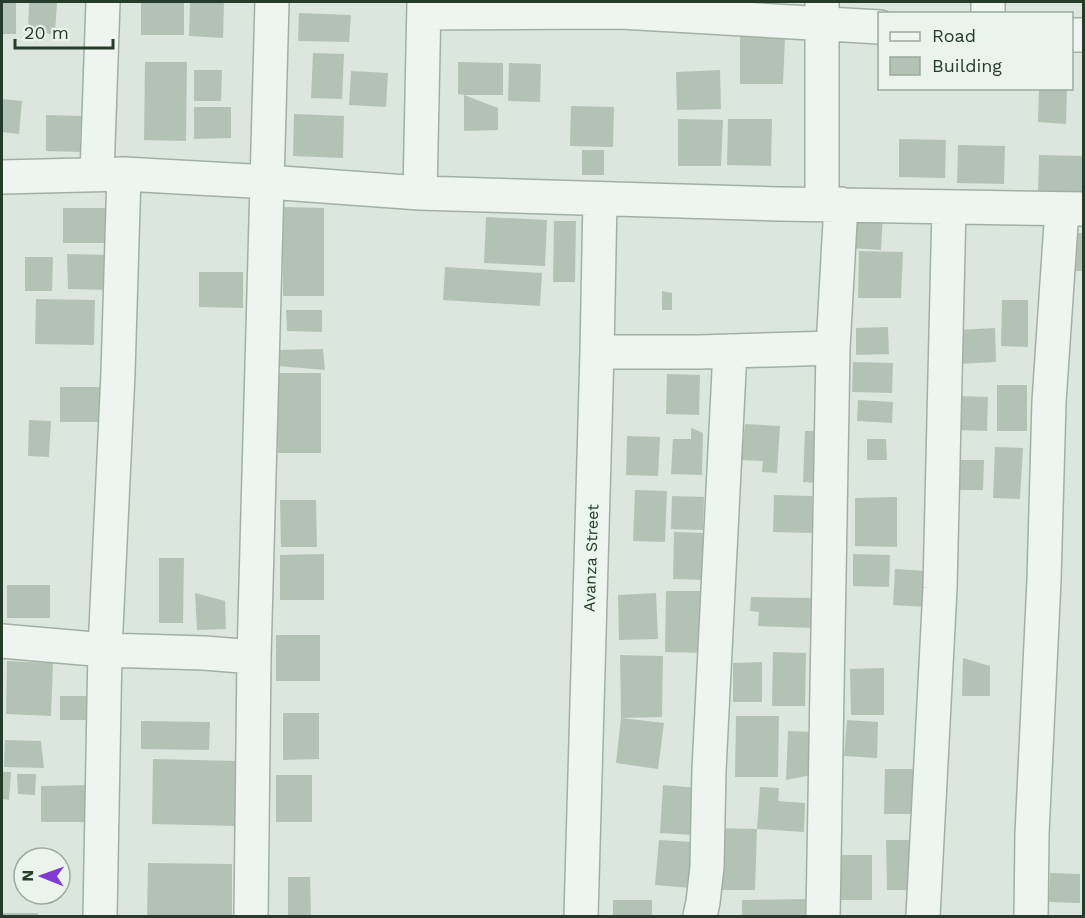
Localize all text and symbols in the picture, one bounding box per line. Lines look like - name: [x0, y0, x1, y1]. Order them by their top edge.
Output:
- scale bar: [15, 12, 112, 50]
- legend: [878, 12, 1073, 90]
- text: 20 m: [24, 22, 69, 43]
- text: Road: [932, 25, 976, 46]
- text: Building: [932, 55, 1002, 76]
- street label: Avanza Street: [580, 503, 602, 612]
- north arrow: [12, 846, 72, 906]
- text: N: [18, 870, 37, 882]

